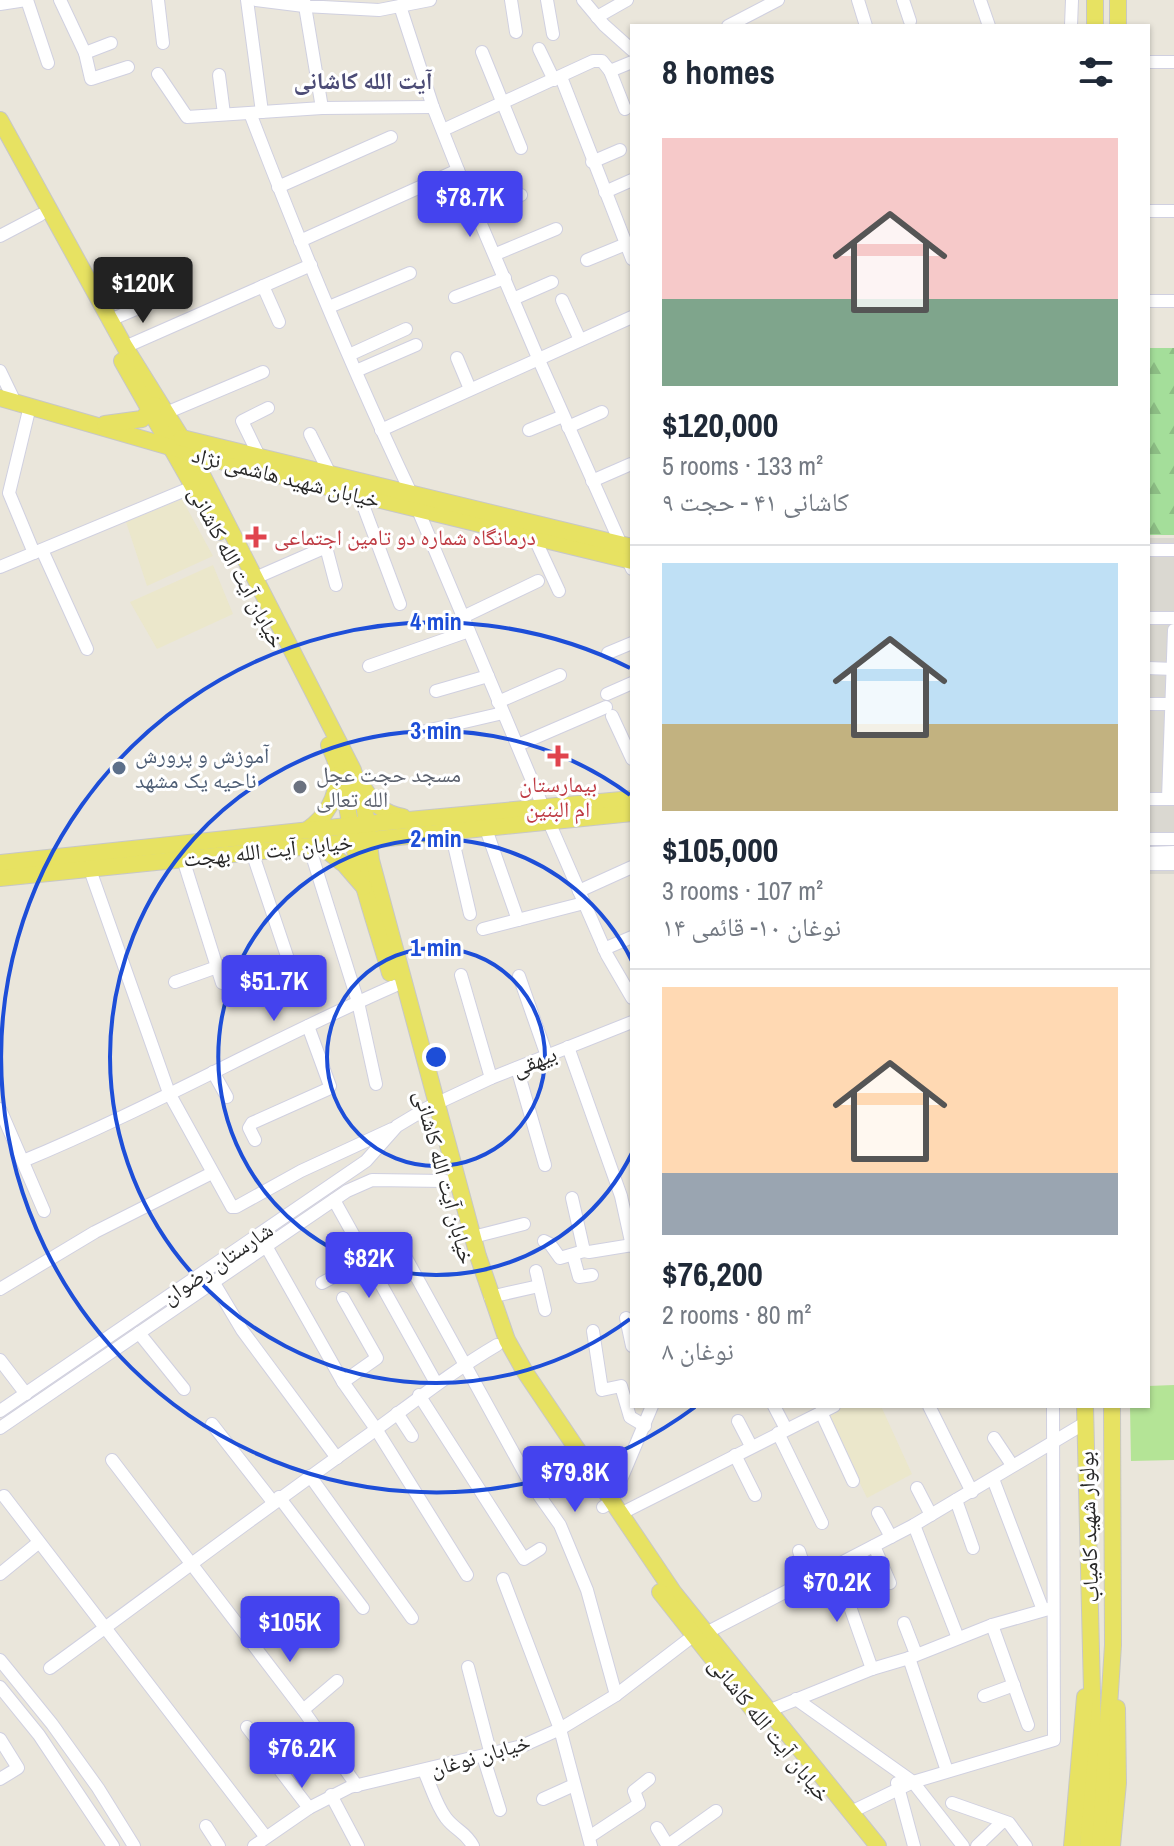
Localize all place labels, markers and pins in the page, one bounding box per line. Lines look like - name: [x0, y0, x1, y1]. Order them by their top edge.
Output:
- pin: $78.7K: [405, 171, 535, 239]
- pin: $120K: [87, 257, 199, 325]
- place label: درمانگاه شماره دو تامین اجتماعی: [274, 522, 536, 552]
- marker: درمانگاه شماره دو تامین اجتماعی: [245, 526, 267, 548]
- place label: آموزش و پرورش ناحیه یک مشهد: [135, 740, 270, 795]
- marker: بیمارستان ام البنین: [547, 745, 569, 767]
- marker: آموزش و پرورش ناحیه یک مشهد: [110, 759, 128, 777]
- place label: مسجد حجت عجل الله تعالی: [316, 759, 461, 814]
- place label: بیمارستان ام البنین: [519, 769, 597, 824]
- marker: مسجد حجت عجل الله تعالی: [291, 778, 309, 796]
- pin: $51.7K: [209, 955, 339, 1023]
- centre of rings: [422, 1043, 450, 1071]
- pin: $82K: [322, 1232, 416, 1300]
- pin: $79.8K: [510, 1446, 640, 1514]
- pin: $70.2K: [772, 1556, 902, 1624]
- pin: $105K: [234, 1596, 346, 1664]
- pin: $76.2K: [237, 1722, 367, 1790]

